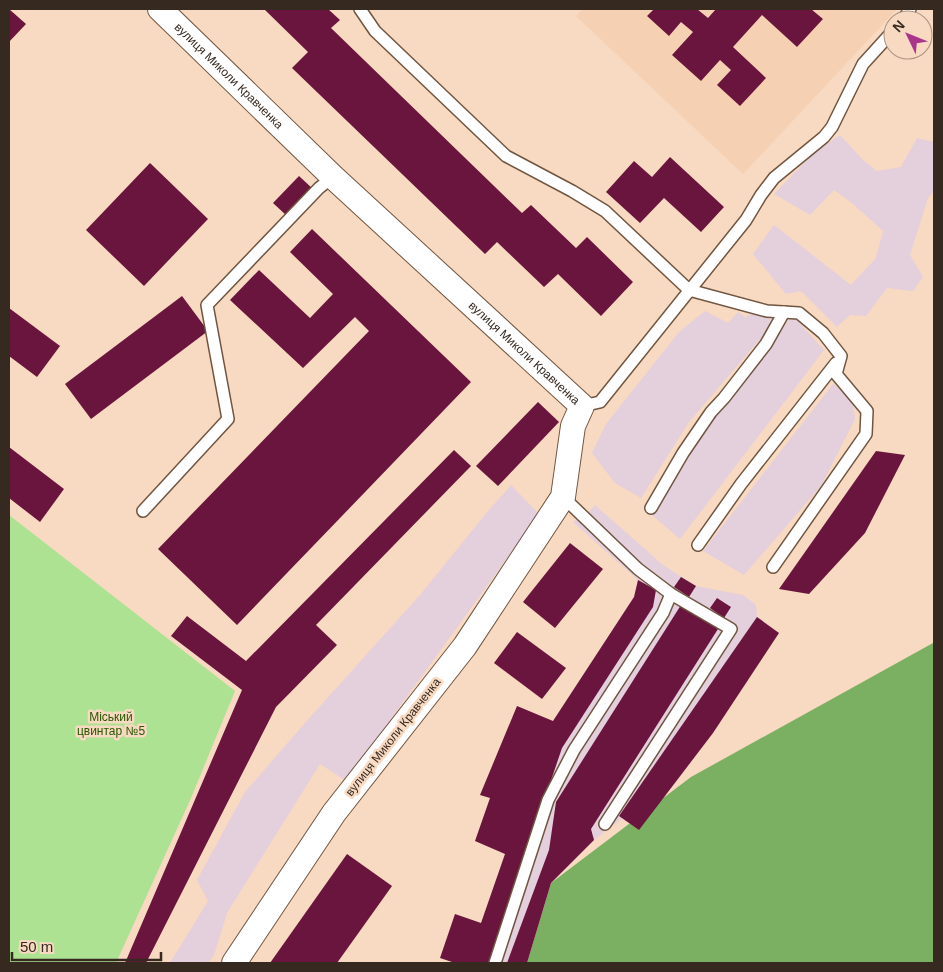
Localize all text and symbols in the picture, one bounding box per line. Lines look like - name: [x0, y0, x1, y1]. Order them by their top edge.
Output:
- north arrow: [883, 10, 933, 60]
- text: N: [889, 17, 908, 35]
- street label: вулиця Миколи Кравченка: [172, 20, 286, 132]
- street label: вулиця Миколи Кравченка: [466, 298, 583, 408]
- street label: вулиця Миколи Кравченка: [343, 675, 444, 799]
- park label: Міський цвинтар №5: [77, 710, 145, 738]
- scale bar: [12, 930, 161, 962]
- text: 50 m: [20, 938, 53, 955]

